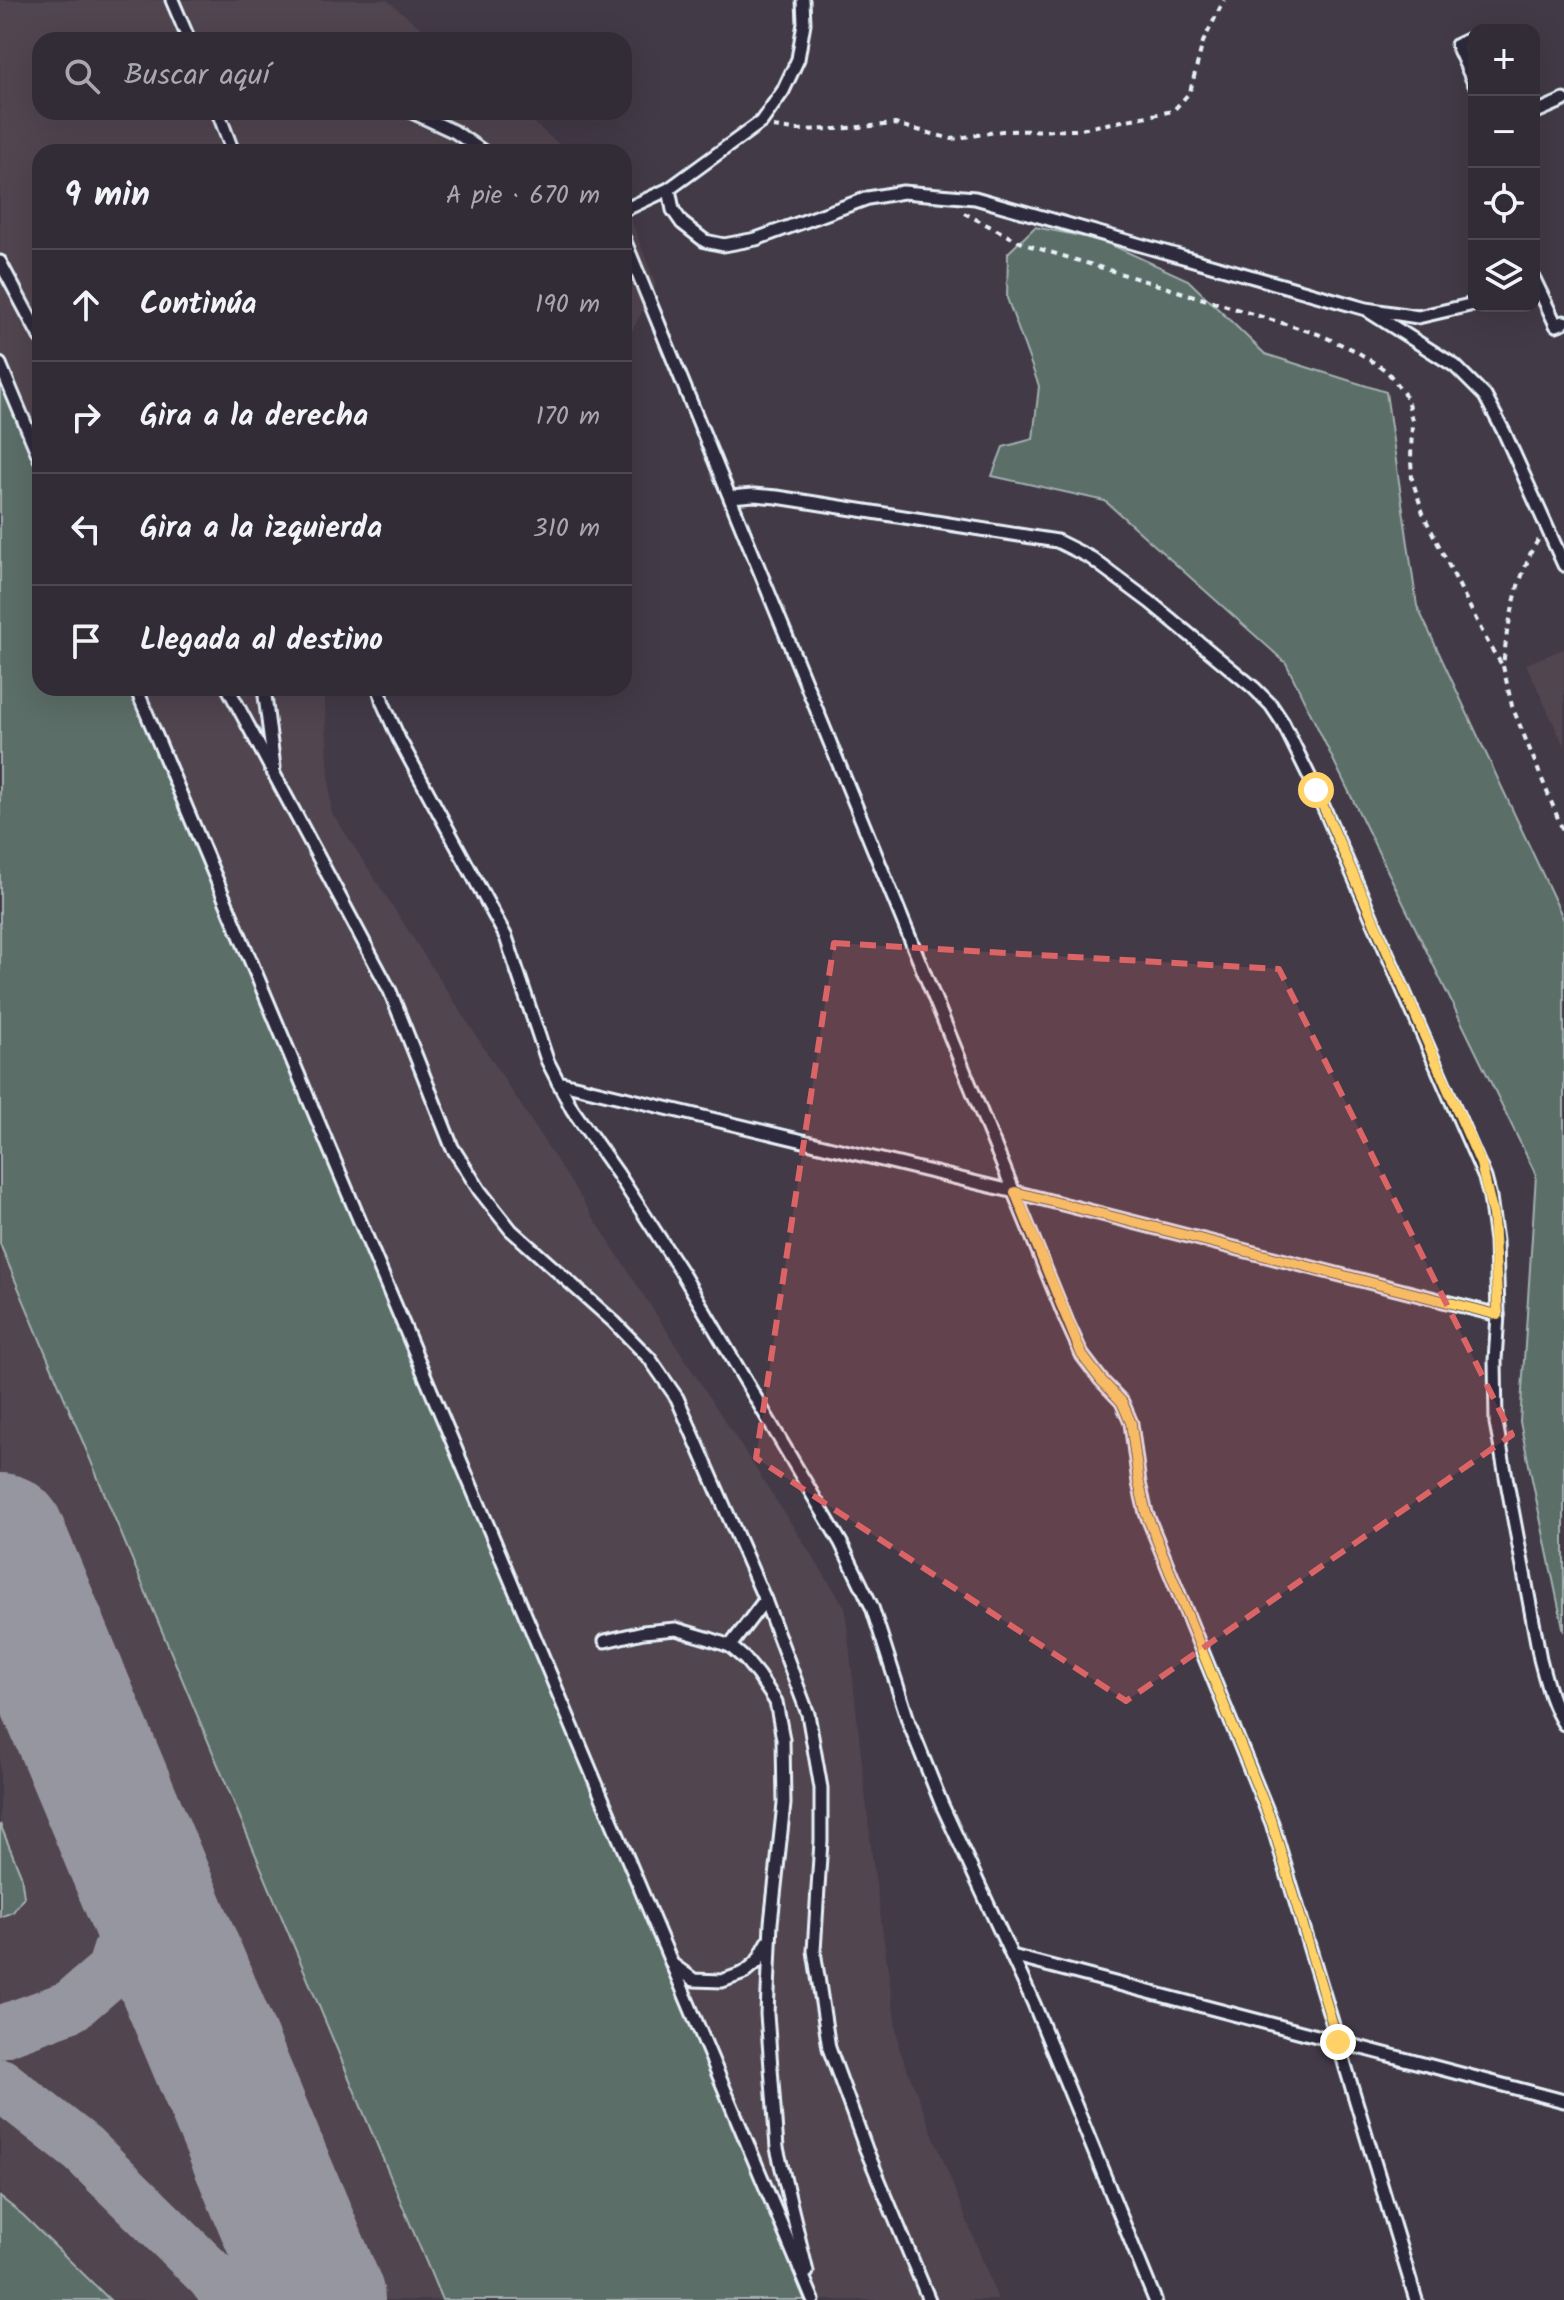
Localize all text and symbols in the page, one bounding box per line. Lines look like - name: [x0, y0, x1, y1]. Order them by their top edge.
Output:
- map controls: [1468, 24, 1540, 312]
- button: +: [1468, 24, 1540, 96]
- search box: [32, 32, 632, 120]
- text: Buscar aquí: [124, 52, 270, 100]
- icon: search: [60, 54, 104, 98]
- button: −: [1468, 96, 1540, 168]
- button: locate: [1468, 168, 1540, 240]
- text: 9 min: [64, 169, 150, 223]
- text: A pie · 670 m: [446, 175, 600, 217]
- button: layers: [1468, 240, 1540, 312]
- text: Continúa: [140, 281, 256, 329]
- icon: ahead: [64, 283, 108, 327]
- text: 190 m: [535, 284, 600, 326]
- text: Gira a la derecha: [140, 393, 368, 441]
- icon: right: [64, 395, 108, 439]
- text: 170 m: [536, 396, 600, 438]
- text: Gira a la izquierda: [140, 505, 382, 553]
- icon: left: [64, 507, 108, 551]
- text: 310 m: [533, 508, 600, 550]
- text: Llegada al destino: [140, 617, 383, 665]
- icon: arrive: [64, 619, 108, 663]
- route start: [1298, 772, 1334, 808]
- route end: [1320, 2024, 1356, 2060]

